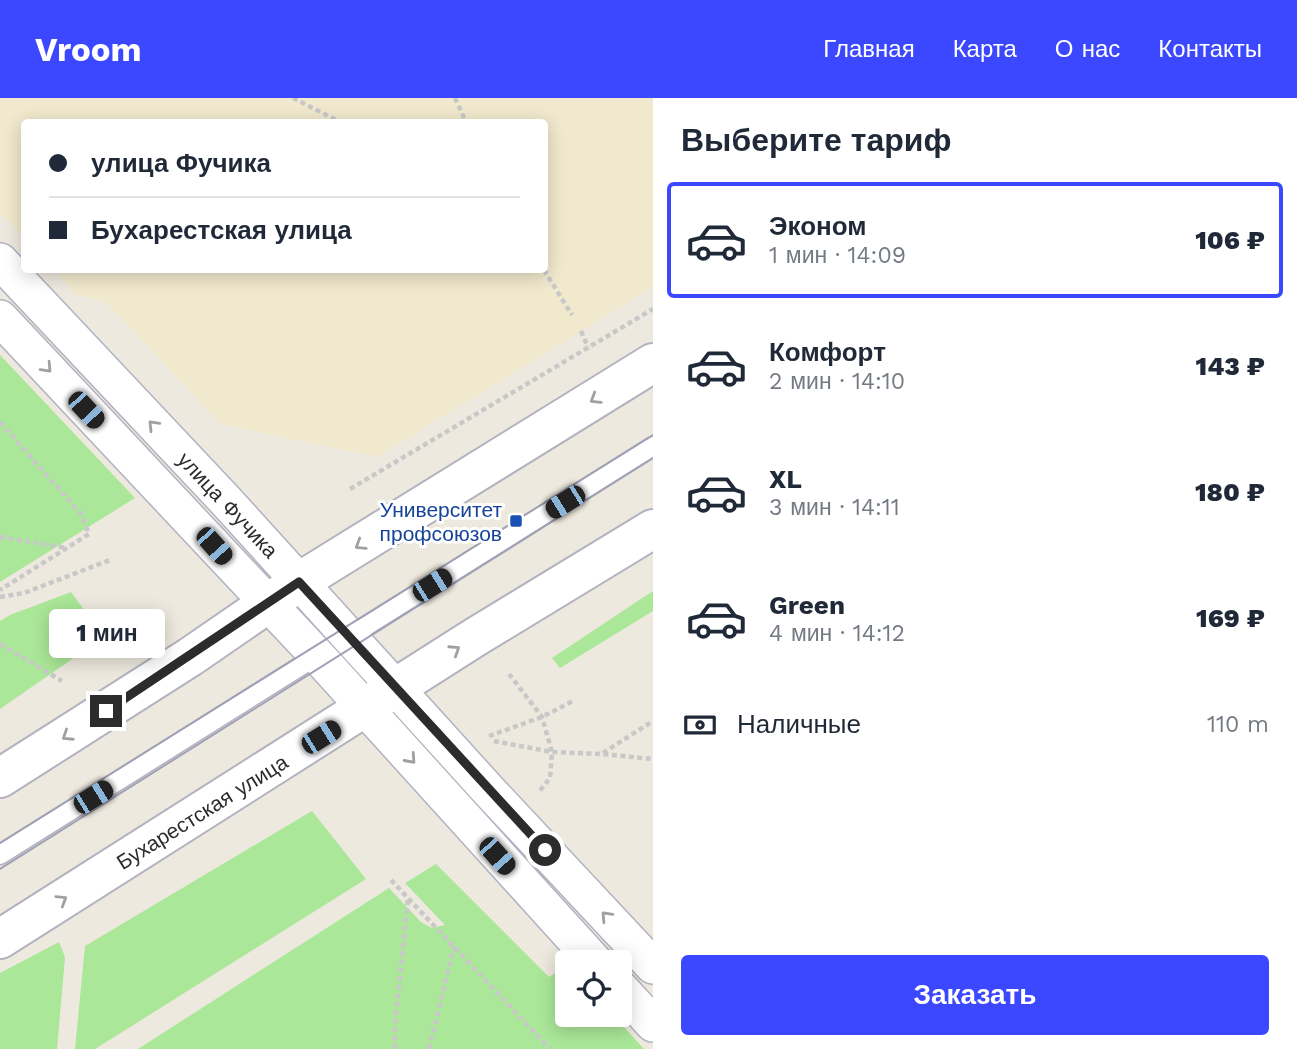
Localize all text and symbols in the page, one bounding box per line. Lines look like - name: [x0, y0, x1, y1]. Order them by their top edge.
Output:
- text: Vroom: [35, 30, 142, 69]
- text: Главная: [823, 35, 915, 63]
- text: Карта: [953, 35, 1017, 63]
- text: О нас: [1055, 35, 1120, 63]
- text: Контакты: [1158, 35, 1262, 63]
- text: Выберите тариф: [681, 121, 952, 159]
- text: улица Фучика: [91, 148, 271, 178]
- icon: car: [685, 209, 748, 272]
- text: Эконом: [769, 211, 867, 241]
- text: Бухарестская улица: [91, 215, 352, 245]
- text: 106 ₽: [1195, 225, 1265, 255]
- text: 1 мин · 14:09: [769, 242, 906, 269]
- icon: car: [685, 335, 748, 398]
- text: Комфорт: [769, 337, 886, 367]
- text: 143 ₽: [1196, 351, 1265, 381]
- one-way arrow: [38, 360, 51, 373]
- text: 2 мин · 14:10: [769, 368, 905, 395]
- car: [64, 387, 109, 433]
- one-way arrow: [590, 390, 603, 403]
- one-way arrow: [149, 420, 162, 433]
- street label: улица Фучика: [173, 447, 284, 563]
- icon: car: [685, 461, 748, 524]
- text: XL: [769, 464, 802, 494]
- text: 180 ₽: [1195, 477, 1265, 507]
- car: [542, 482, 589, 522]
- text: 3 мин · 14:11: [769, 494, 900, 521]
- place label: Университет профсоюзов: [380, 497, 502, 546]
- marker: Университет профсоюзов: [508, 513, 524, 529]
- car: [193, 523, 236, 569]
- one-way arrow: [355, 536, 368, 549]
- car: [409, 565, 456, 605]
- icon: car: [685, 587, 748, 650]
- text: Green: [769, 590, 845, 620]
- text: 169 ₽: [1196, 603, 1265, 633]
- callout: 1 мин: [48, 610, 164, 658]
- text: 1 мин: [76, 620, 138, 647]
- text: 4 мин · 14:12: [769, 620, 905, 647]
- one-way arrow: [447, 646, 460, 659]
- route end: [90, 695, 122, 727]
- icon: cash: [681, 706, 719, 744]
- text: Наличные: [737, 709, 861, 739]
- text: 110 m: [1207, 711, 1269, 738]
- car: [298, 717, 345, 757]
- one-way arrow: [62, 728, 75, 740]
- street label: Бухарестская улица: [112, 749, 292, 875]
- one-way arrow: [403, 751, 415, 764]
- car: [70, 777, 117, 817]
- car: [476, 833, 519, 879]
- route start: [529, 834, 561, 866]
- one-way arrow: [55, 896, 68, 909]
- one-way arrow: [602, 911, 615, 924]
- map controls: [555, 950, 632, 1027]
- button: locate: [555, 950, 632, 1027]
- button: Заказать: [681, 955, 1269, 1035]

